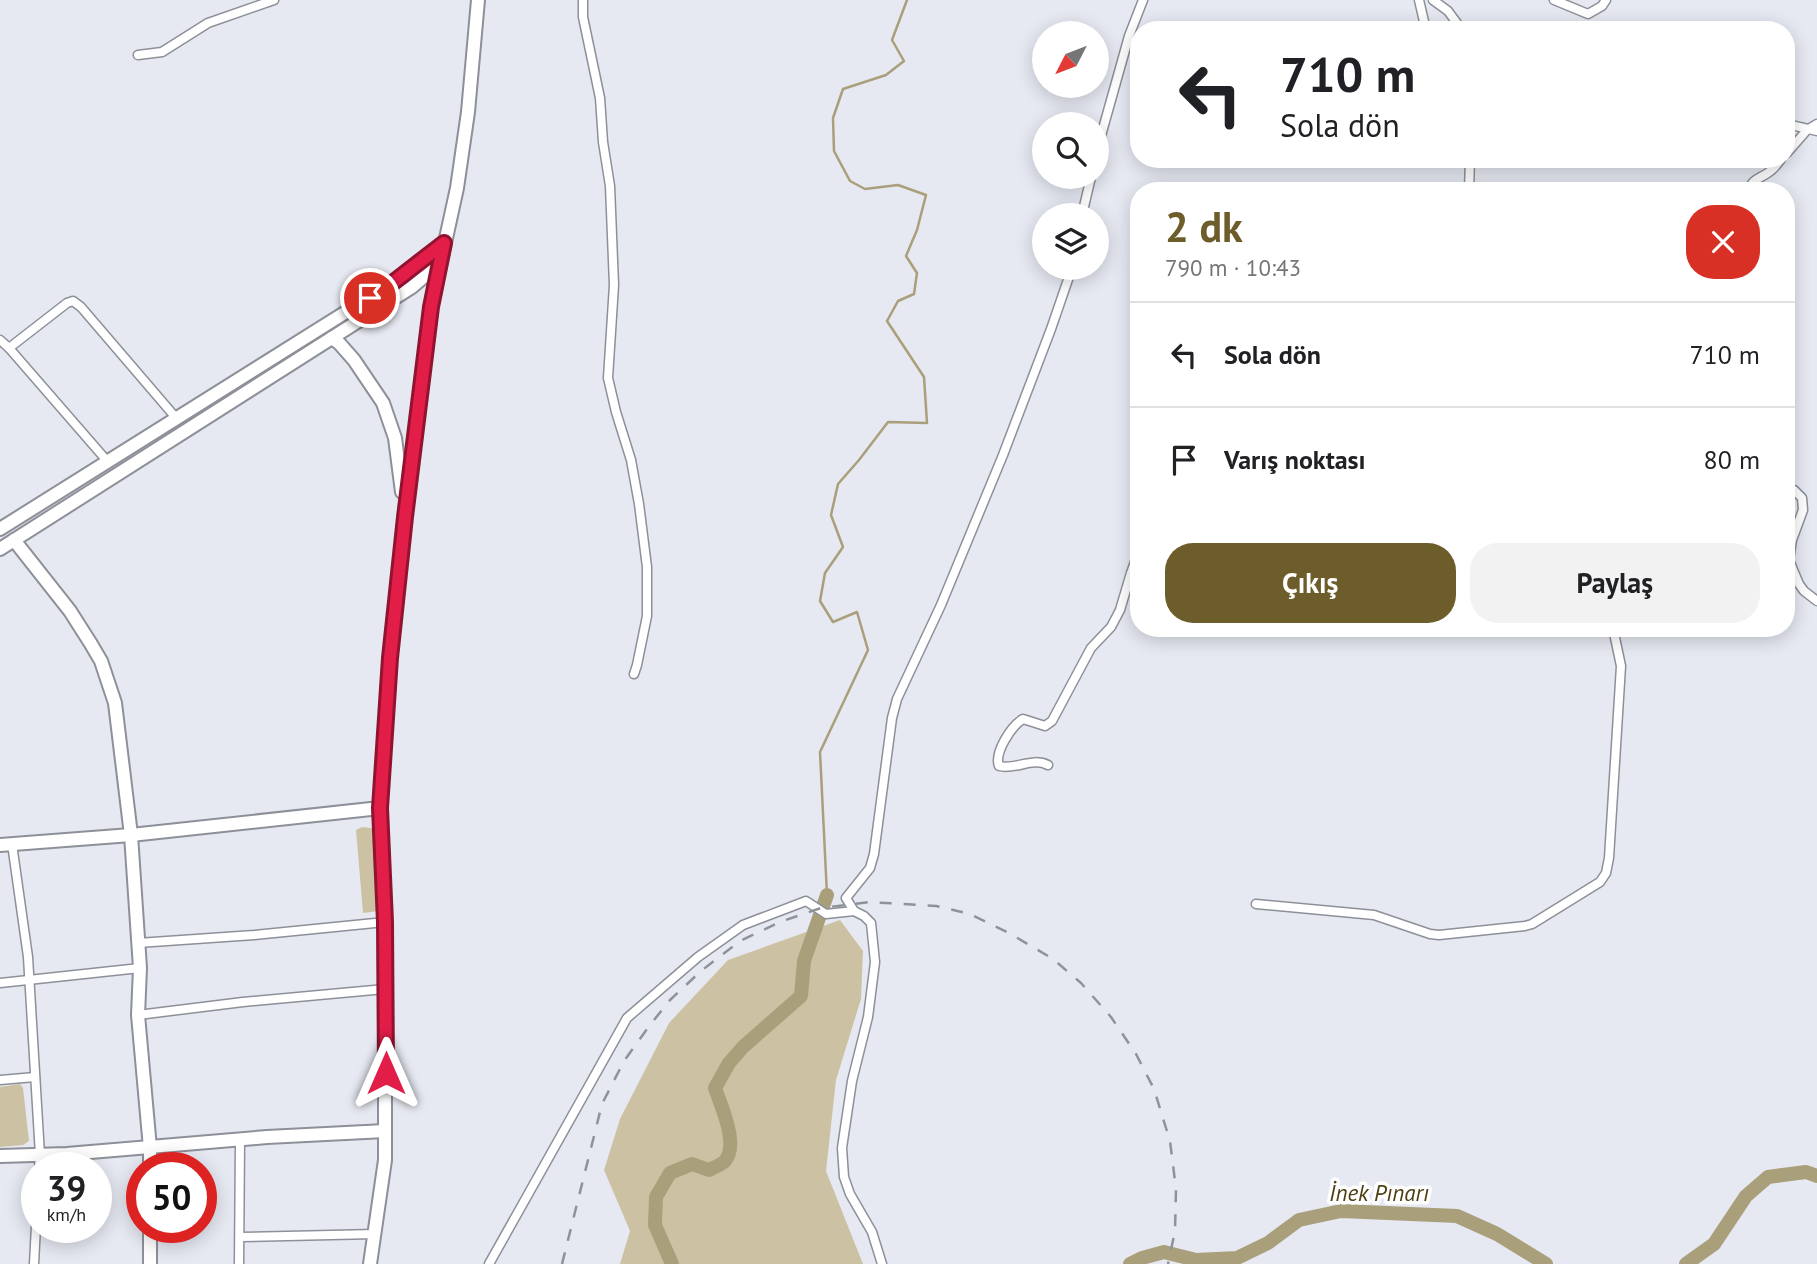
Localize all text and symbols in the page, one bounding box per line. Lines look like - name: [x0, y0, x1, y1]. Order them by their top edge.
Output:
- north arrow: [1032, 21, 1110, 98]
- map controls: [1032, 21, 1109, 280]
- text: 710 m: [1280, 42, 1415, 106]
- icon: left: [1165, 49, 1256, 140]
- text: Sola dön: [1280, 104, 1400, 146]
- button: search: [1032, 112, 1109, 189]
- text: 2 dk: [1165, 199, 1243, 254]
- button: layers: [1032, 203, 1109, 280]
- button: close: [1686, 205, 1760, 279]
- text: 790 m · 10:43: [1165, 253, 1301, 282]
- pin: [340, 268, 400, 328]
- icon: arrive: [351, 279, 389, 317]
- icon: left: [1165, 336, 1203, 374]
- text: Sola dön: [1224, 338, 1321, 371]
- text: 710 m: [1689, 338, 1760, 371]
- icon: arrive: [1165, 441, 1203, 479]
- text: Varış noktası: [1224, 443, 1366, 476]
- text: 80 m: [1704, 443, 1760, 476]
- button: Çıkış: [1165, 543, 1456, 623]
- button: Paylaş: [1470, 543, 1760, 623]
- position arrow: [349, 1036, 423, 1110]
- speed limit sign: 50: [126, 1152, 217, 1243]
- text: 39: [47, 1165, 86, 1211]
- water label: İnek Pınarı: [1329, 1178, 1429, 1207]
- text: km/h: [47, 1203, 86, 1226]

